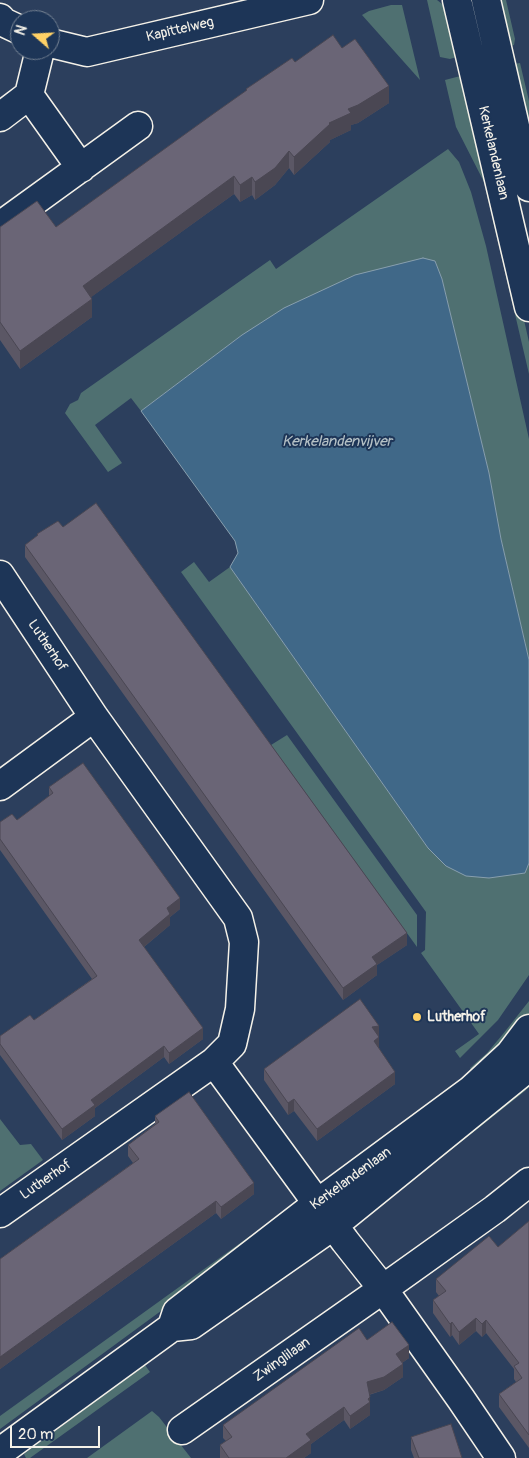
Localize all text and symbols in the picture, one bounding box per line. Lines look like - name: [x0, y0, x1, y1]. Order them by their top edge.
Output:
- north arrow: [10, 10, 60, 60]
- street label: Kapittelweg: [145, 14, 215, 46]
- text: N: [12, 23, 31, 38]
- street label: Kerkelandenlaan: [474, 104, 512, 202]
- water label: Kerkelandenvijver: [282, 433, 392, 451]
- street label: Lutherhof: [24, 617, 70, 675]
- place label: Lutherhof: [427, 1009, 486, 1025]
- marker: Lutherhof: [411, 1011, 423, 1023]
- street label: Kerkelandenlaan: [307, 1144, 395, 1214]
- street label: Lutherhof: [17, 1156, 75, 1204]
- street label: Zwinglilaan: [250, 1334, 314, 1386]
- scale bar: [12, 1416, 102, 1448]
- text: 20 m: [18, 1425, 53, 1444]

